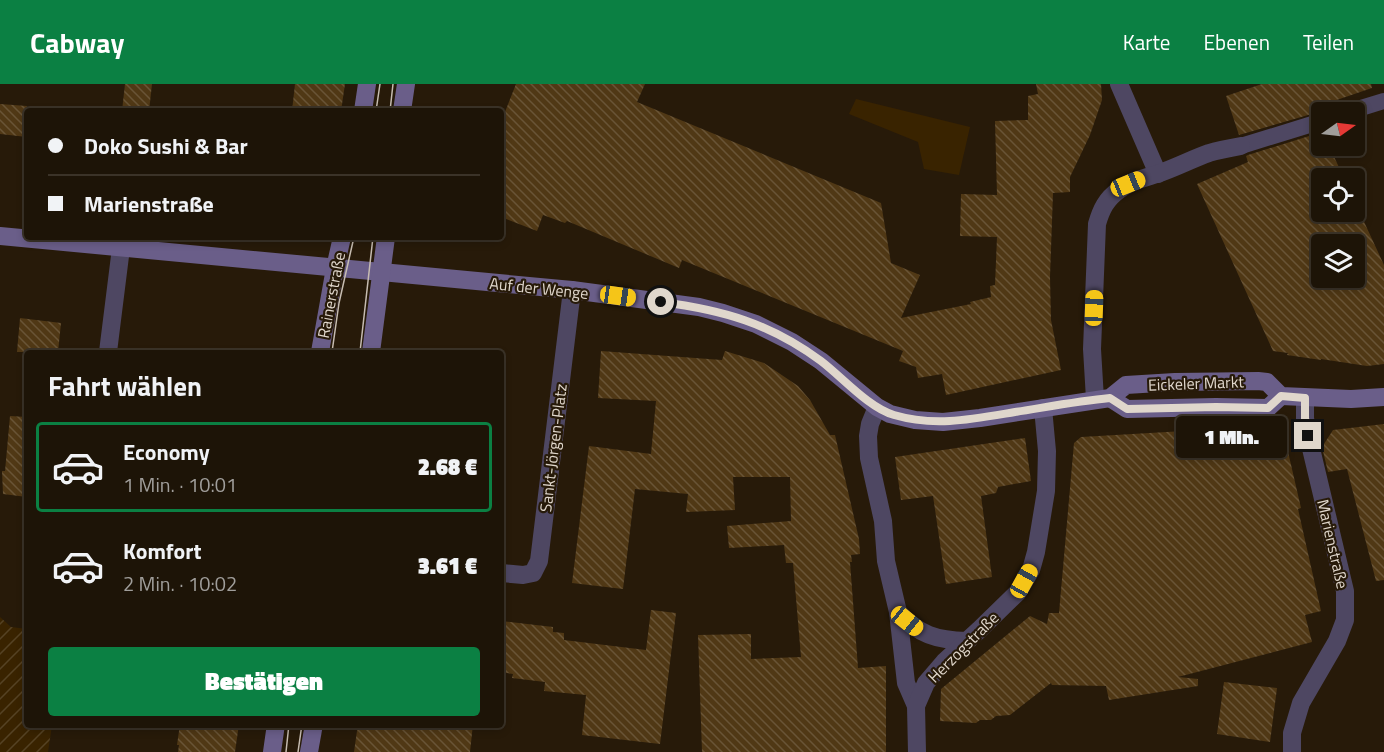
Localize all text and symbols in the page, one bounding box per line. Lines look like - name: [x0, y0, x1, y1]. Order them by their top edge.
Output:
- text: Cabway: [30, 21, 124, 64]
- text: Karte: [1123, 26, 1170, 58]
- text: Ebenen: [1203, 26, 1270, 58]
- text: Teilen: [1303, 26, 1354, 58]
- north arrow: [1311, 102, 1365, 156]
- map controls: [1311, 102, 1365, 288]
- text: Doko Sushi & Bar: [84, 129, 248, 163]
- button: locate: [1311, 168, 1365, 222]
- car: [1108, 169, 1148, 199]
- text: Marienstraße: [84, 187, 214, 221]
- button: layers: [1311, 234, 1365, 288]
- street label: Rainerstraße: [311, 250, 351, 340]
- street label: Auf der Wenge: [488, 271, 590, 305]
- car: [599, 285, 637, 307]
- route start: [647, 288, 674, 315]
- car: [1084, 290, 1104, 326]
- text: Fahrt wählen: [48, 365, 202, 406]
- street label: Eickeler Markt: [1148, 369, 1245, 397]
- street label: Sankt-Jörgen-Platz: [533, 382, 573, 514]
- callout: 1 Min.: [1176, 415, 1287, 457]
- text: 1 Min.: [1204, 421, 1259, 452]
- route end: [1294, 422, 1321, 449]
- text: Economy: [123, 435, 210, 469]
- icon: car: [51, 440, 105, 494]
- text: 2.68 €: [418, 450, 477, 484]
- text: 1 Min. · 10:01: [123, 469, 237, 500]
- street label: Marienstraße: [1311, 497, 1355, 591]
- text: Komfort: [123, 534, 202, 568]
- icon: car: [51, 539, 105, 593]
- text: 3.61 €: [418, 549, 477, 583]
- car: [1007, 561, 1041, 601]
- text: 2 Min. · 10:02: [123, 568, 237, 599]
- car: [887, 603, 927, 639]
- street label: Herzogstraße: [922, 606, 1004, 688]
- button: Bestätigen: [48, 647, 480, 716]

